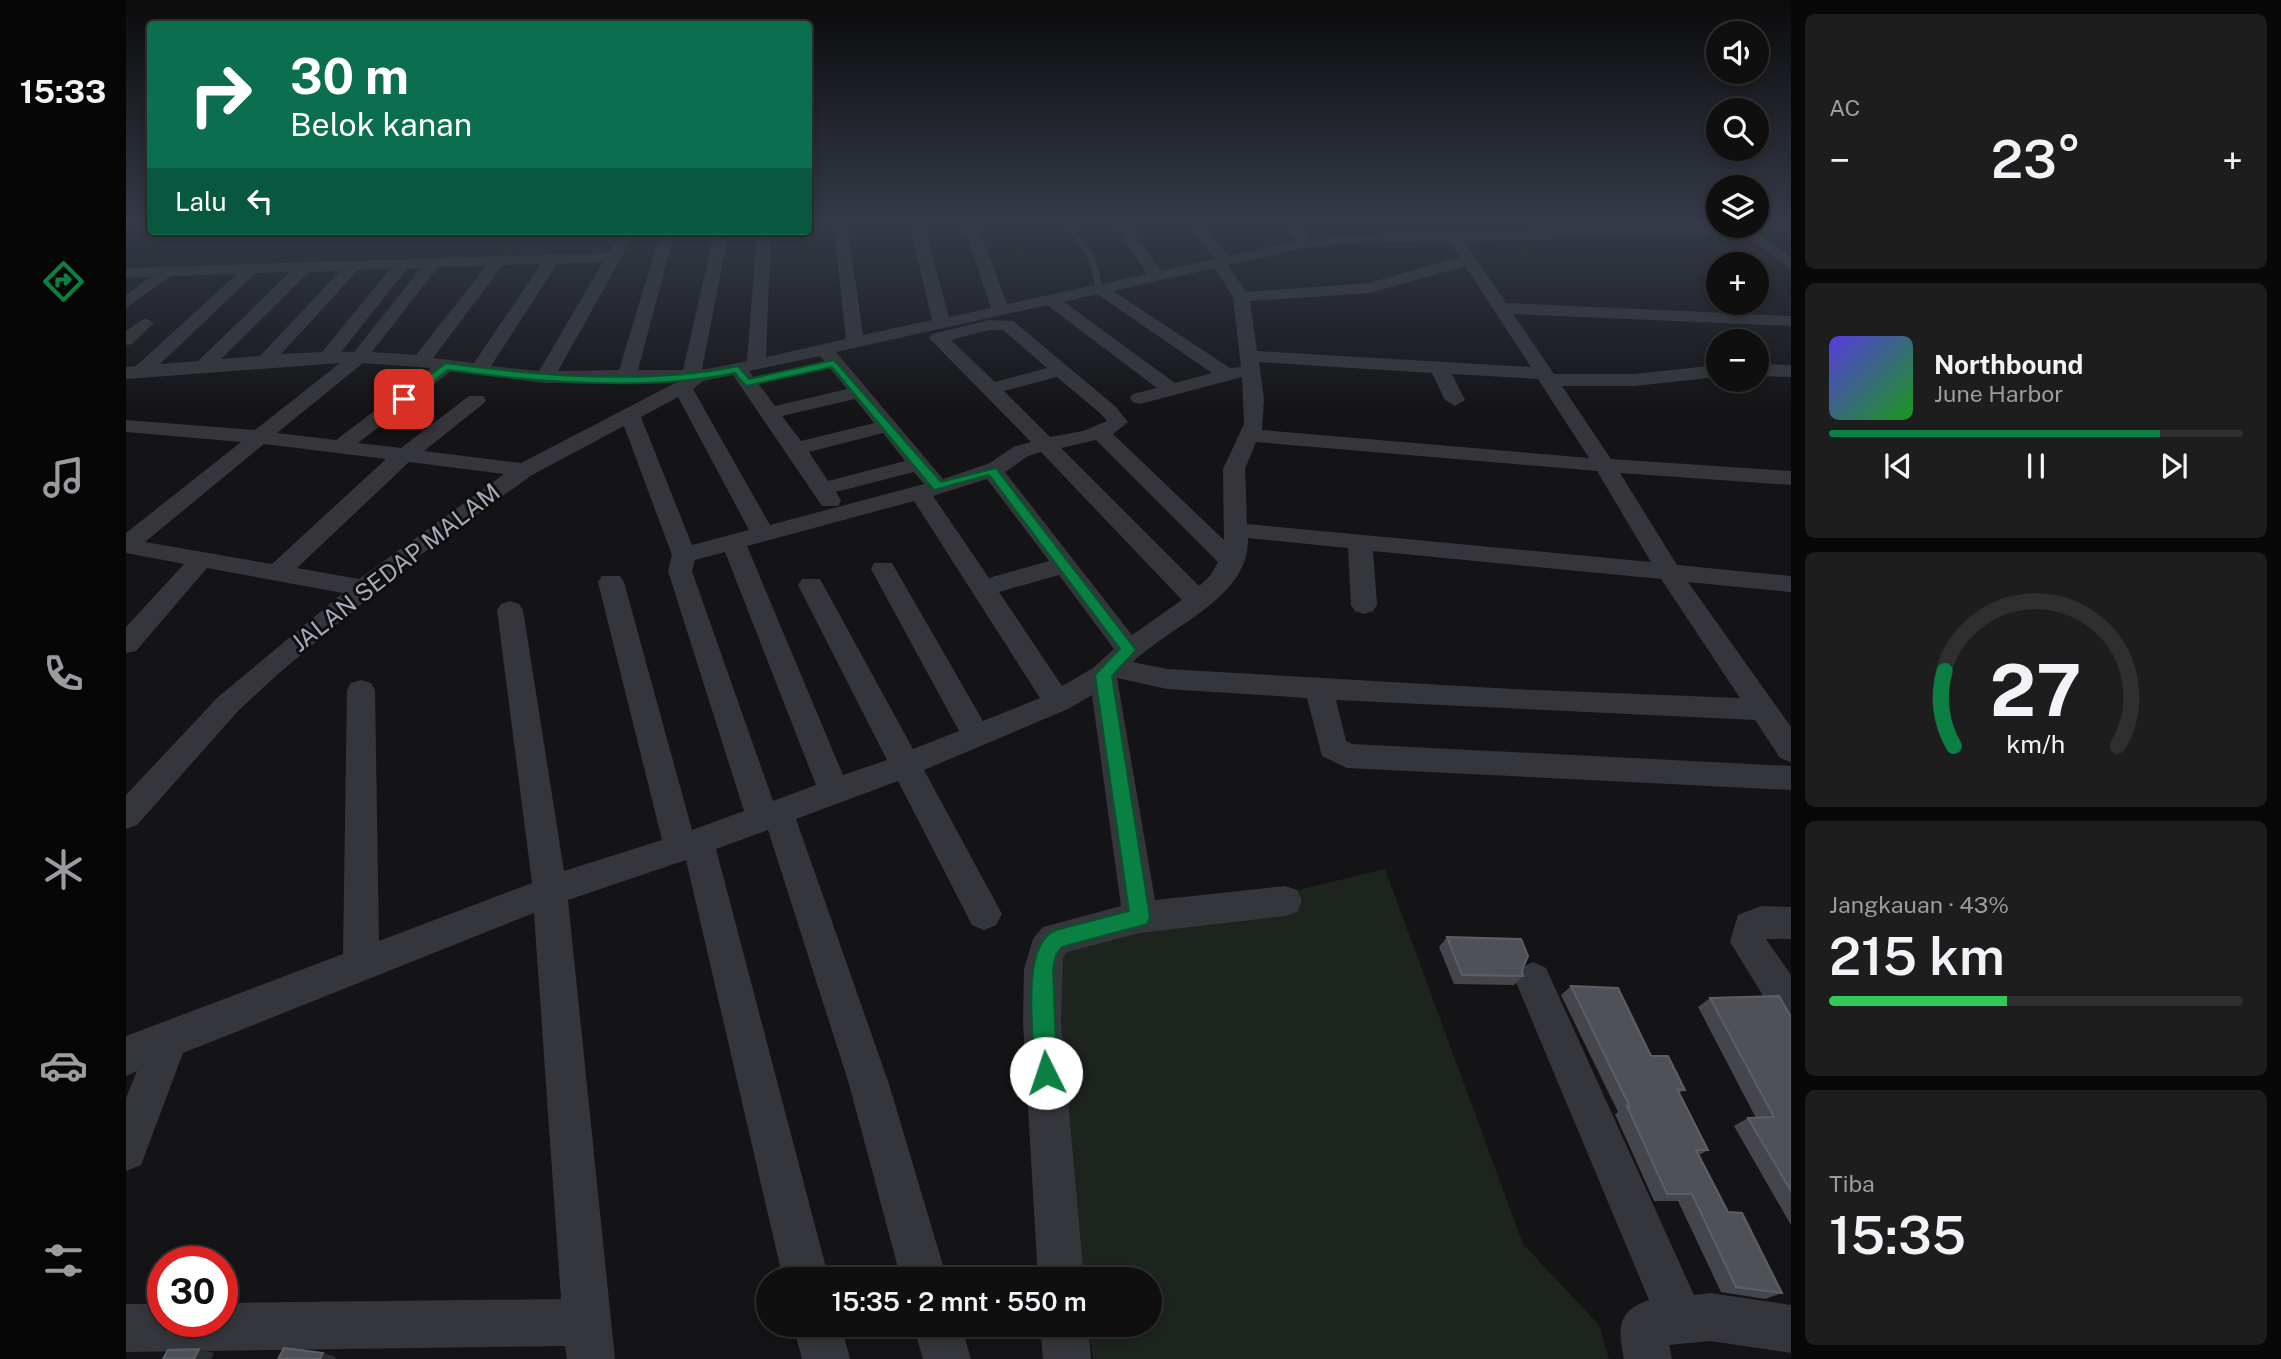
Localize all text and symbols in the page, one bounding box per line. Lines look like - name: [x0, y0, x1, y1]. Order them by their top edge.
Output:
- map controls: [1706, 21, 1769, 392]
- button: sound: [1706, 21, 1769, 84]
- text: 30 m: [290, 47, 409, 105]
- icon: right: [175, 49, 266, 140]
- text: 15:33: [20, 73, 106, 110]
- text: AC: [1829, 94, 1860, 121]
- button: search: [1706, 98, 1769, 161]
- text: Belok kanan: [290, 106, 472, 143]
- text: 23°: [1991, 129, 2081, 190]
- text: −: [1829, 138, 1850, 183]
- text: +: [2222, 138, 2243, 183]
- button: layers: [1706, 175, 1769, 238]
- icon: left: [241, 182, 279, 220]
- text: Lalu: [175, 186, 227, 217]
- button: +: [1706, 252, 1769, 315]
- icon: directions: [39, 257, 88, 306]
- button: −: [1706, 329, 1769, 392]
- text: Northbound: [1934, 349, 2083, 380]
- pin: [374, 369, 434, 429]
- icon: arrive: [385, 380, 423, 418]
- text: June Harbor: [1934, 380, 2063, 407]
- icon: previous: [1879, 447, 1917, 485]
- icon: pause: [2017, 447, 2055, 485]
- icon: next: [2155, 447, 2193, 485]
- icon: music: [39, 453, 88, 502]
- street label: JALAN SEDAP MALAM: [285, 477, 505, 657]
- text: 27: [1990, 647, 2082, 732]
- icon: phone: [39, 649, 88, 698]
- text: km/h: [2007, 728, 2065, 758]
- icon: climate: [39, 845, 88, 894]
- text: Jangkauan · 43%: [1829, 891, 2009, 918]
- text: 215 km: [1829, 926, 2005, 987]
- position arrow: [1009, 1036, 1083, 1110]
- icon: car: [39, 1041, 88, 1090]
- text: Tiba: [1829, 1170, 1875, 1197]
- text: 15:35: [1829, 1205, 1966, 1266]
- icon: filters: [39, 1236, 88, 1285]
- speed limit sign: 30: [147, 1246, 238, 1337]
- text: 15:35 · 2 mnt · 550 m: [831, 1286, 1087, 1317]

